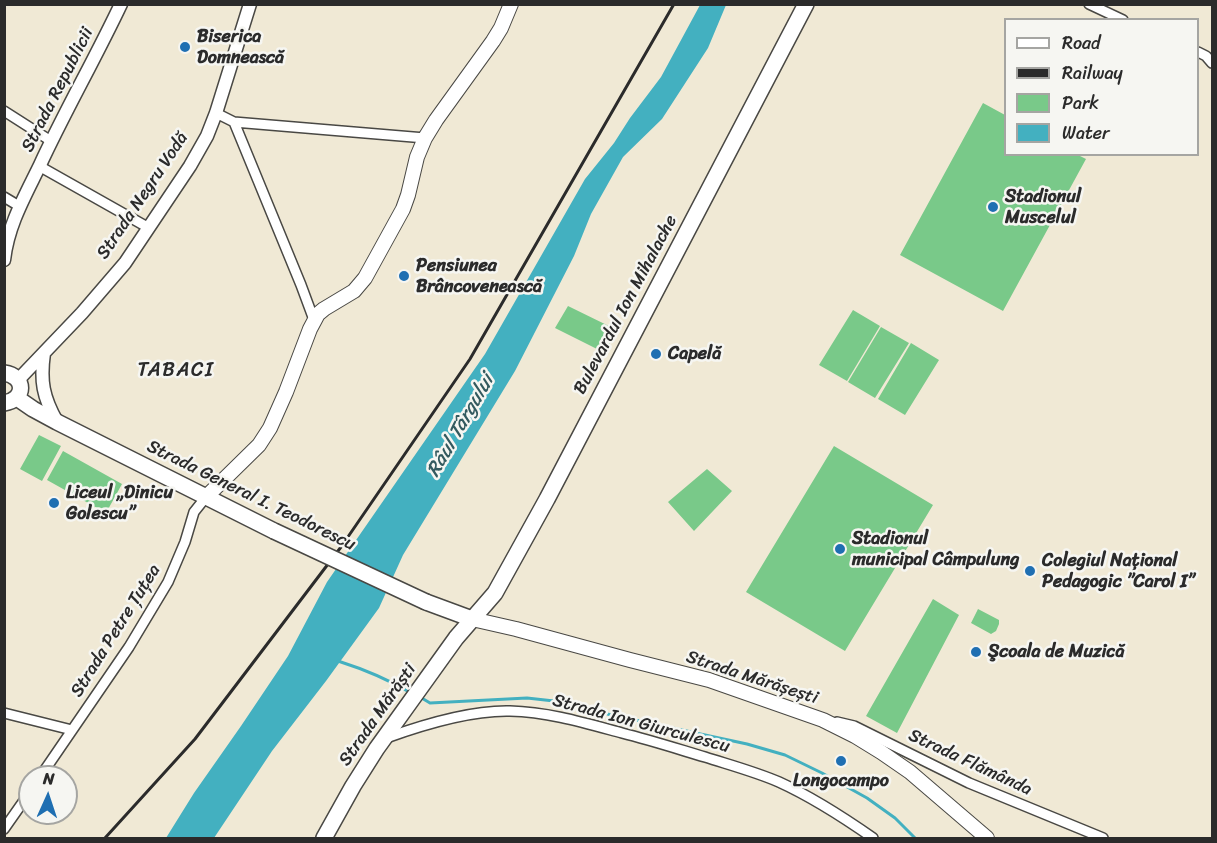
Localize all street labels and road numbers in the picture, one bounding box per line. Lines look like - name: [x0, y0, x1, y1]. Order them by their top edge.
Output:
- street label: Strada Republicii: [17, 24, 99, 156]
- street label: Strada Negru Vodă: [93, 129, 193, 263]
- street label: Bulevardul Ion Mihalache: [570, 212, 682, 398]
- street label: Strada General I. Teodorescu: [143, 436, 359, 556]
- street label: Strada Petre Țuțea: [66, 561, 166, 701]
- street label: Strada Mărășești: [683, 646, 821, 710]
- street label: Strada Mărăști: [335, 660, 421, 770]
- street label: Strada Ion Giurculescu: [550, 690, 732, 758]
- street label: Strada Flămânda: [905, 725, 1035, 801]

